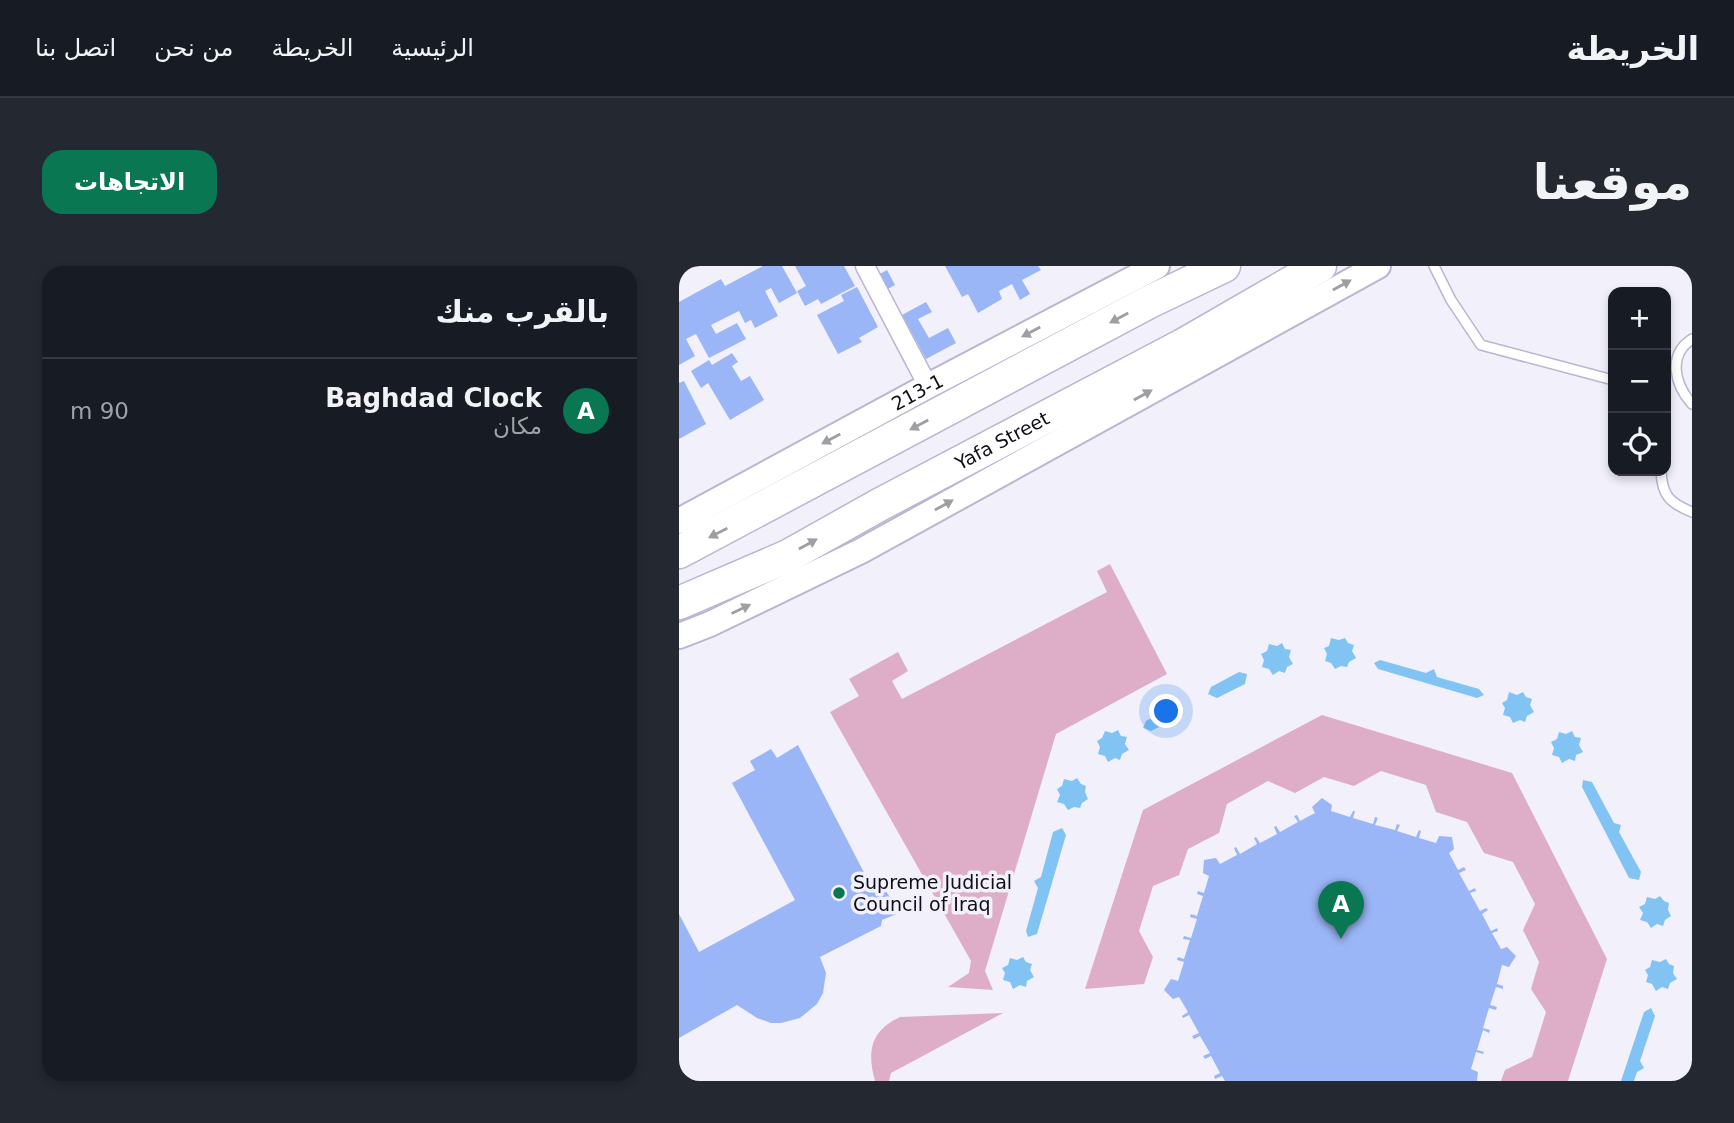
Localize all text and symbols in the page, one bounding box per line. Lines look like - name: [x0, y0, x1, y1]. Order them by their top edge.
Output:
- text: الخريطة: [1566, 29, 1699, 68]
- text: اتصل بنا: [35, 34, 116, 62]
- text: من نحن: [154, 34, 233, 62]
- text: الخريطة: [271, 34, 353, 62]
- text: الرئيسية: [391, 34, 474, 62]
- button: الاتجاهات: [42, 150, 217, 214]
- text: موقعنا: [1533, 154, 1692, 211]
- one-way arrow: [1333, 280, 1353, 292]
- map controls: [1608, 287, 1671, 476]
- button: +: [1608, 287, 1671, 350]
- text: بالقرب منك: [436, 294, 609, 329]
- one-way arrow: [1109, 312, 1129, 324]
- one-way arrow: [1021, 326, 1041, 337]
- button: −: [1608, 350, 1671, 413]
- street label: 213-1: [888, 369, 947, 415]
- text: Baghdad Clock: [325, 383, 542, 413]
- one-way arrow: [1133, 389, 1153, 401]
- text: 90 m: [70, 398, 129, 424]
- text: A: [577, 398, 595, 424]
- street label: Yafa Street: [950, 407, 1053, 474]
- text: مكان: [493, 413, 542, 439]
- button: locate: [1608, 413, 1671, 476]
- one-way arrow: [908, 419, 928, 431]
- one-way arrow: [821, 433, 840, 445]
- one-way arrow: [934, 499, 954, 511]
- one-way arrow: [708, 527, 728, 538]
- one-way arrow: [798, 538, 818, 550]
- one-way arrow: [731, 603, 751, 614]
- your location: [1149, 694, 1183, 728]
- place label: Supreme Judicial Council of Iraq: [853, 871, 1012, 915]
- pin: A: [1318, 881, 1364, 939]
- marker: Supreme Judicial Council of Iraq: [831, 885, 847, 901]

